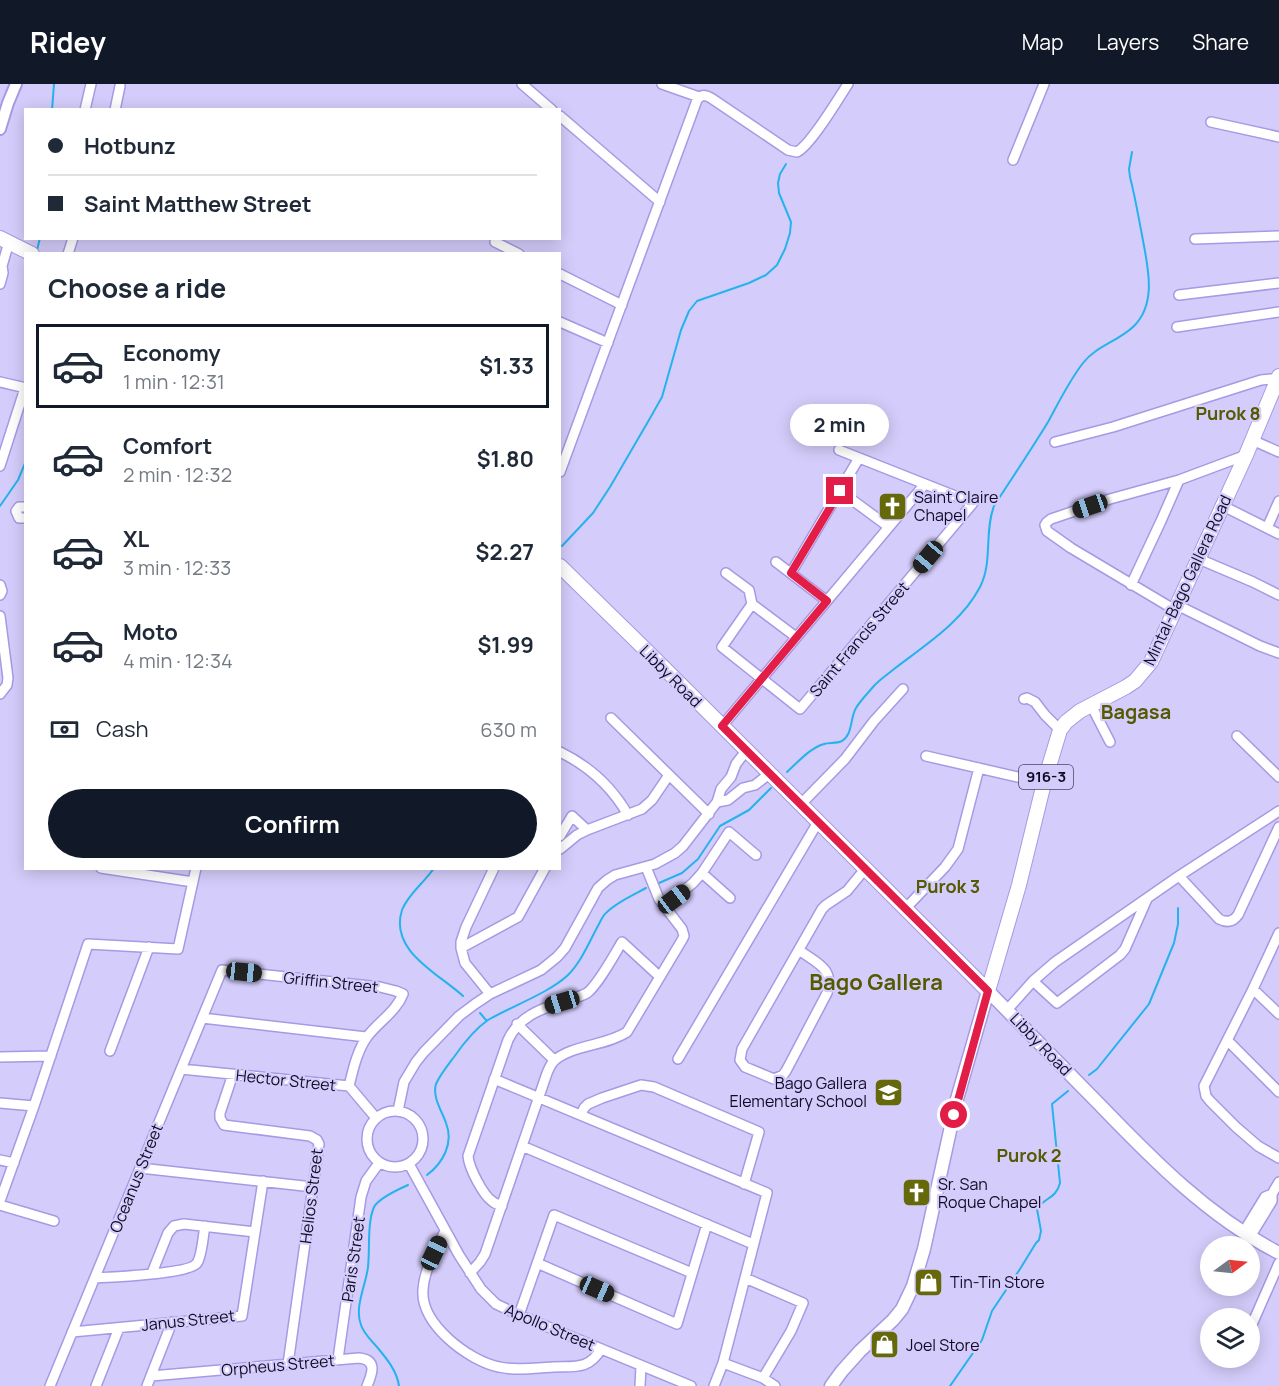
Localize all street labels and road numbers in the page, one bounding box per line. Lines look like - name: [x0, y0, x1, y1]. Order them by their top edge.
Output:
- street label: Mintal-Bago Gallera Road: [1138, 491, 1236, 669]
- street label: Saint Francis Street: [804, 577, 914, 701]
- street label: Libby Road: [635, 640, 707, 712]
- road number: 916-3: [1019, 765, 1073, 789]
- street label: Griffin Street: [283, 966, 379, 998]
- street label: Libby Road: [1005, 1008, 1077, 1080]
- street label: Hector Street: [235, 1064, 337, 1096]
- street label: Oceanus Street: [104, 1120, 168, 1236]
- street label: Helios Street: [294, 1147, 328, 1245]
- street label: Paris Street: [336, 1215, 370, 1303]
- street label: Apollo Street: [501, 1298, 599, 1356]
- street label: Janus Street: [140, 1304, 236, 1336]
- street label: Orpheus Street: [220, 1349, 336, 1381]

